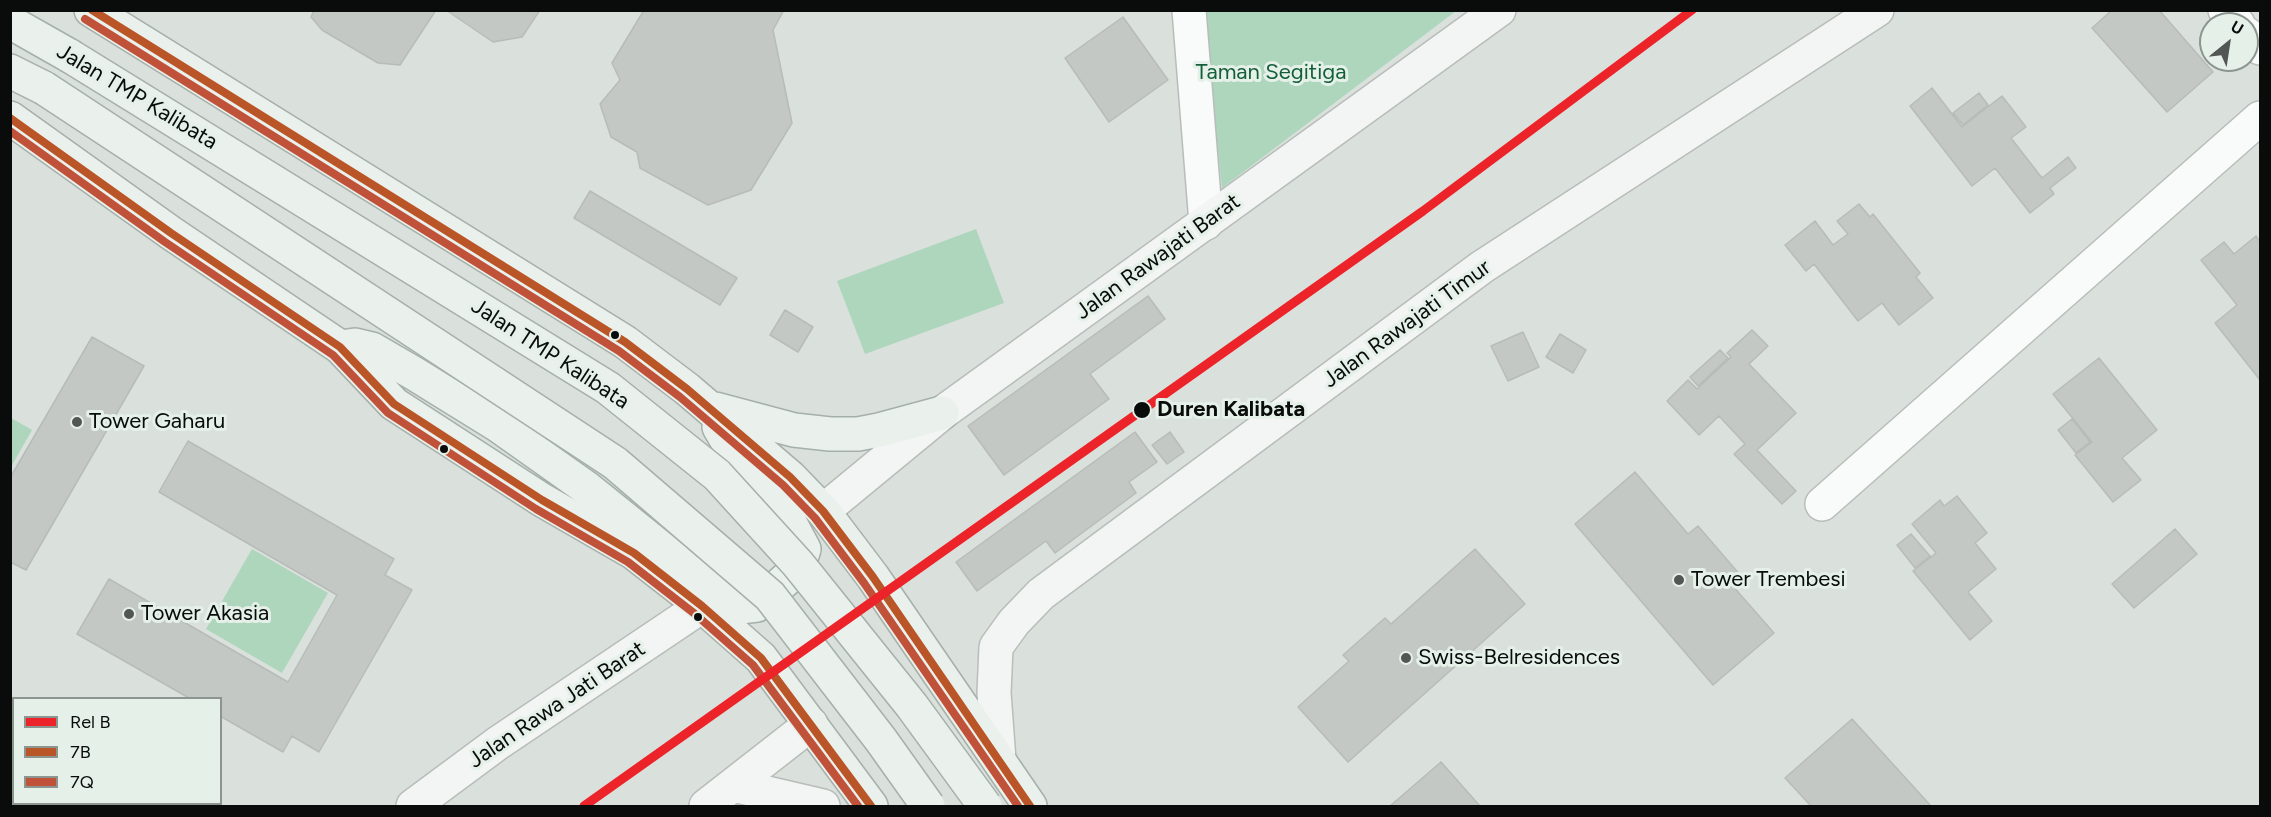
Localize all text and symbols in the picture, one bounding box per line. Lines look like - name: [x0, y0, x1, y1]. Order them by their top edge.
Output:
- north arrow: [2199, 12, 2259, 72]
- text: U: [2228, 17, 2247, 39]
- street label: Jalan TMP Kalibata: [52, 38, 222, 156]
- park label: Taman Segitiga: [1196, 60, 1346, 86]
- street label: Jalan Rawajati Barat: [1071, 188, 1245, 326]
- street label: Jalan Rawajati Timur: [1318, 254, 1496, 394]
- street label: Jalan TMP Kalibata: [466, 293, 634, 415]
- unlabelled marker: [609, 329, 621, 341]
- place label: Duren Kalibata: [1157, 397, 1305, 423]
- marker: Duren Kalibata: [1132, 400, 1152, 420]
- place label: Tower Gaharu: [89, 409, 225, 435]
- marker: Tower Gaharu: [70, 415, 84, 429]
- unlabelled marker: [438, 443, 450, 455]
- place label: Tower Trembesi: [1691, 567, 1846, 593]
- marker: Tower Trembesi: [1672, 573, 1686, 587]
- place label: Tower Akasia: [141, 601, 269, 627]
- marker: Tower Akasia: [122, 607, 136, 621]
- unlabelled marker: [692, 611, 704, 623]
- street label: Jalan Rawa Jati Barat: [463, 636, 651, 774]
- place label: Swiss-Belresidences: [1418, 645, 1620, 671]
- marker: Swiss-Belresidences: [1399, 651, 1413, 665]
- legend: [12, 697, 222, 805]
- text: Rel B: [70, 711, 111, 733]
- text: 7B: [70, 741, 91, 763]
- text: 7Q: [70, 771, 94, 793]

